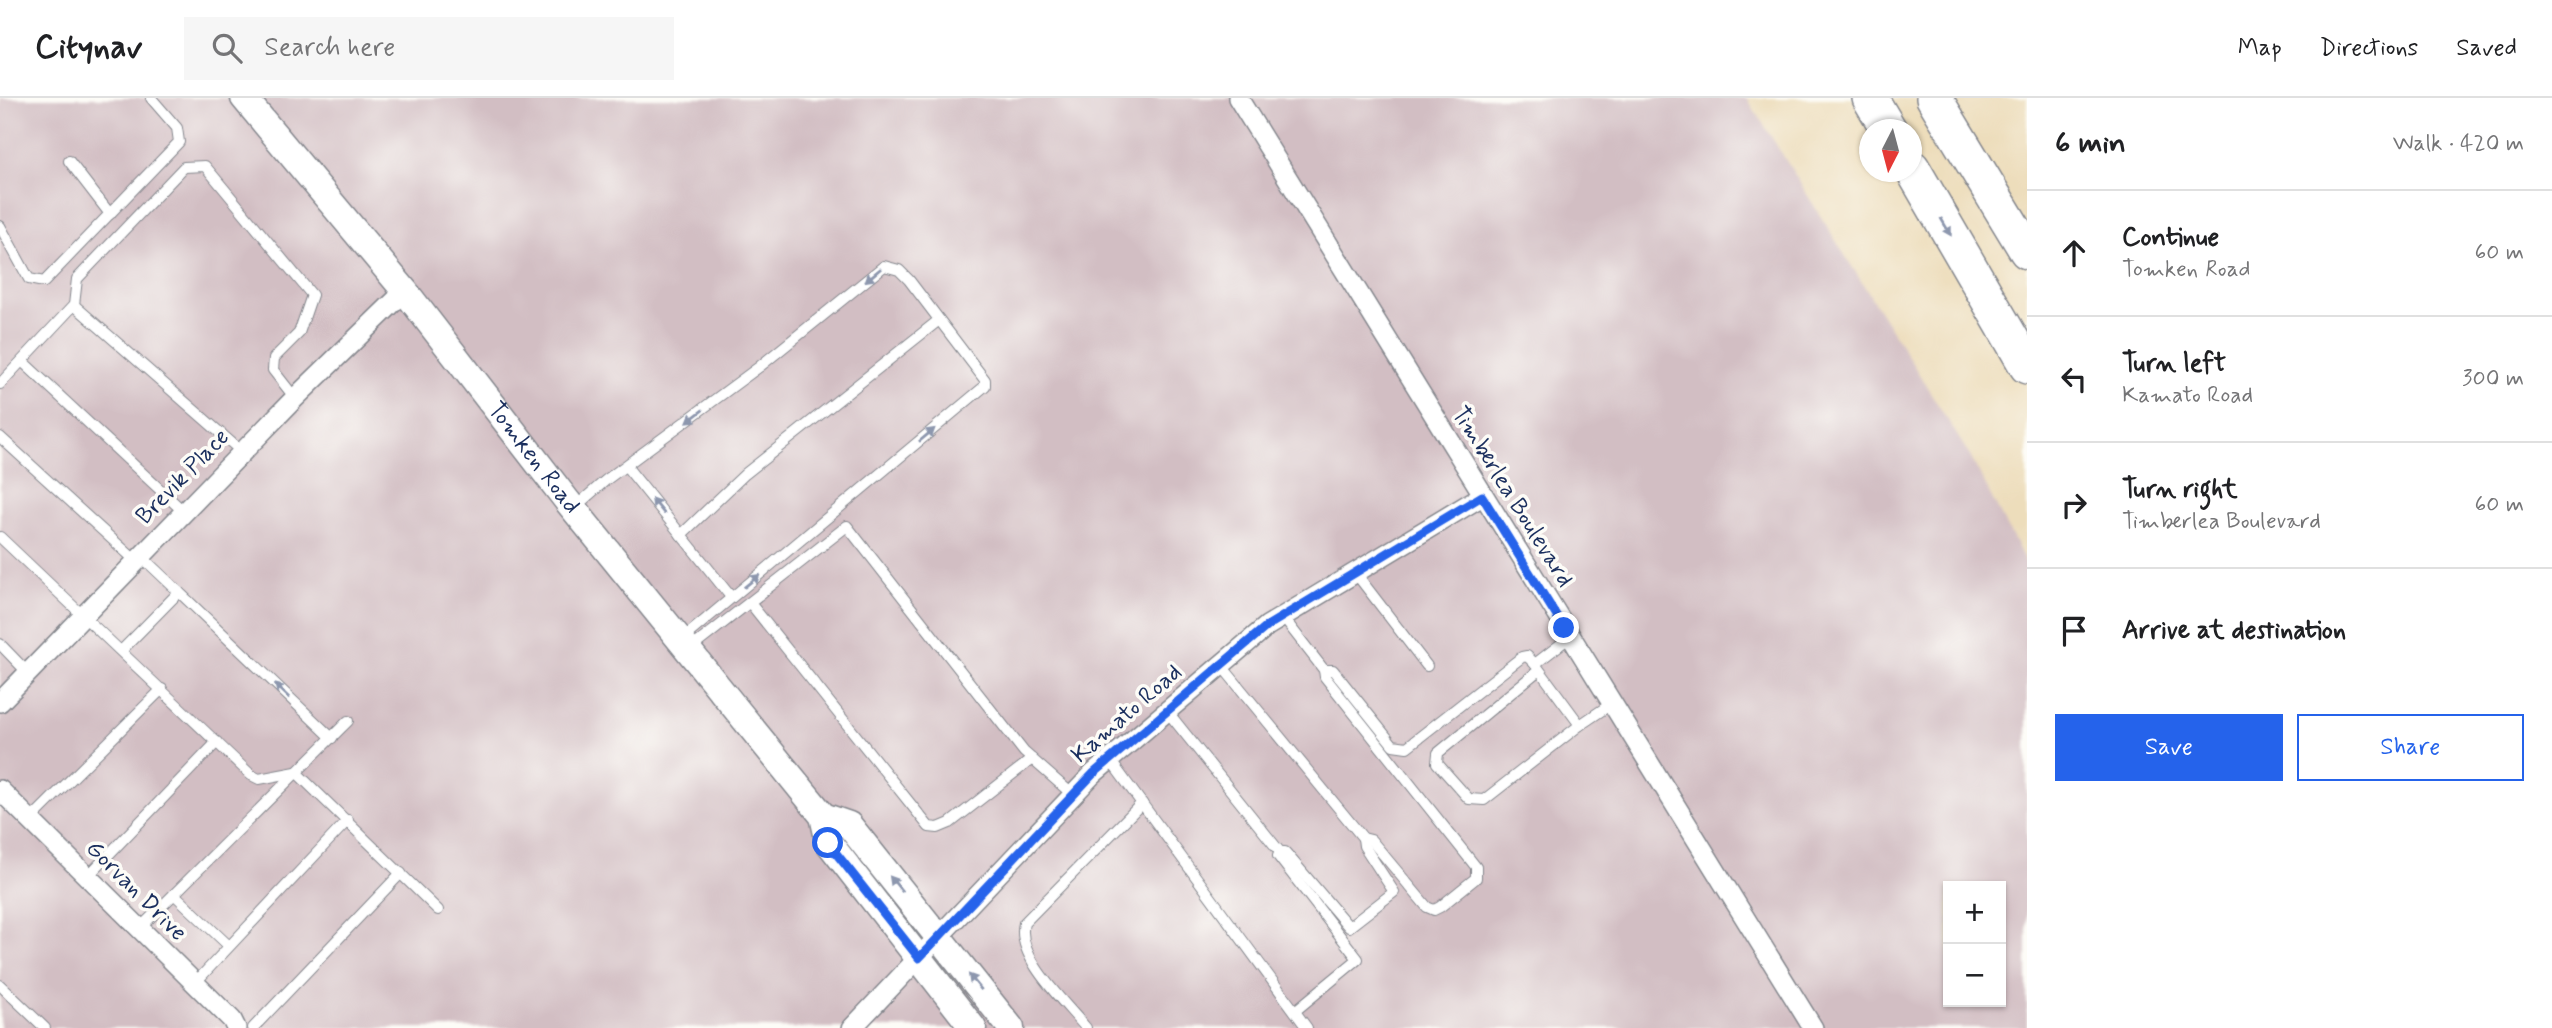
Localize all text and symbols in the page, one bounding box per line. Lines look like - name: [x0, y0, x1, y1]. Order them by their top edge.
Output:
- search box: [184, 17, 674, 80]
- text: Citynav: [35, 26, 142, 70]
- icon: search: [208, 29, 246, 67]
- text: Search here: [264, 31, 395, 65]
- text: Map: [2238, 33, 2282, 64]
- text: Directions: [2320, 33, 2418, 64]
- text: Saved: [2456, 33, 2517, 64]
- north arrow: [1859, 119, 1922, 182]
- text: 6 min: [2055, 124, 2126, 163]
- text: Walk · 420 m: [2393, 129, 2524, 159]
- one-way arrow: [1940, 217, 1952, 236]
- text: Continue: [2122, 221, 2219, 255]
- icon: ahead: [2055, 234, 2093, 272]
- text: 60 m: [2475, 238, 2524, 268]
- text: Tomken Road: [2122, 255, 2250, 285]
- one-way arrow: [864, 267, 882, 283]
- text: Turn left: [2122, 347, 2226, 381]
- icon: left: [2055, 360, 2093, 398]
- text: 300 m: [2462, 364, 2524, 394]
- text: Kamato Road: [2122, 381, 2253, 411]
- street label: Tomken Road: [481, 395, 587, 520]
- street label: Timberlea Boulevard: [1444, 401, 1580, 593]
- one-way arrow: [685, 409, 704, 423]
- street label: Brevik Place: [130, 422, 236, 532]
- one-way arrow: [918, 428, 935, 443]
- text: Turn right: [2122, 473, 2238, 507]
- icon: right: [2055, 486, 2093, 524]
- text: 60 m: [2475, 490, 2524, 520]
- one-way arrow: [651, 497, 666, 514]
- text: Timberlea Boulevard: [2122, 507, 2321, 537]
- one-way arrow: [743, 574, 760, 589]
- route end: [1548, 612, 1579, 643]
- icon: arrive: [2055, 612, 2093, 650]
- text: Arrive at destination: [2122, 614, 2346, 648]
- street label: Kamato Road: [1065, 657, 1189, 771]
- one-way arrow: [274, 684, 291, 700]
- button: Save: [2055, 714, 2283, 781]
- button: Share: [2297, 714, 2524, 781]
- route start: [812, 827, 843, 858]
- street label: Gorvan Drive: [79, 834, 193, 948]
- one-way arrow: [888, 875, 903, 893]
- map controls: [1943, 881, 2006, 1007]
- button: +: [1943, 881, 2006, 944]
- button: −: [1943, 944, 2006, 1007]
- one-way arrow: [967, 974, 982, 992]

